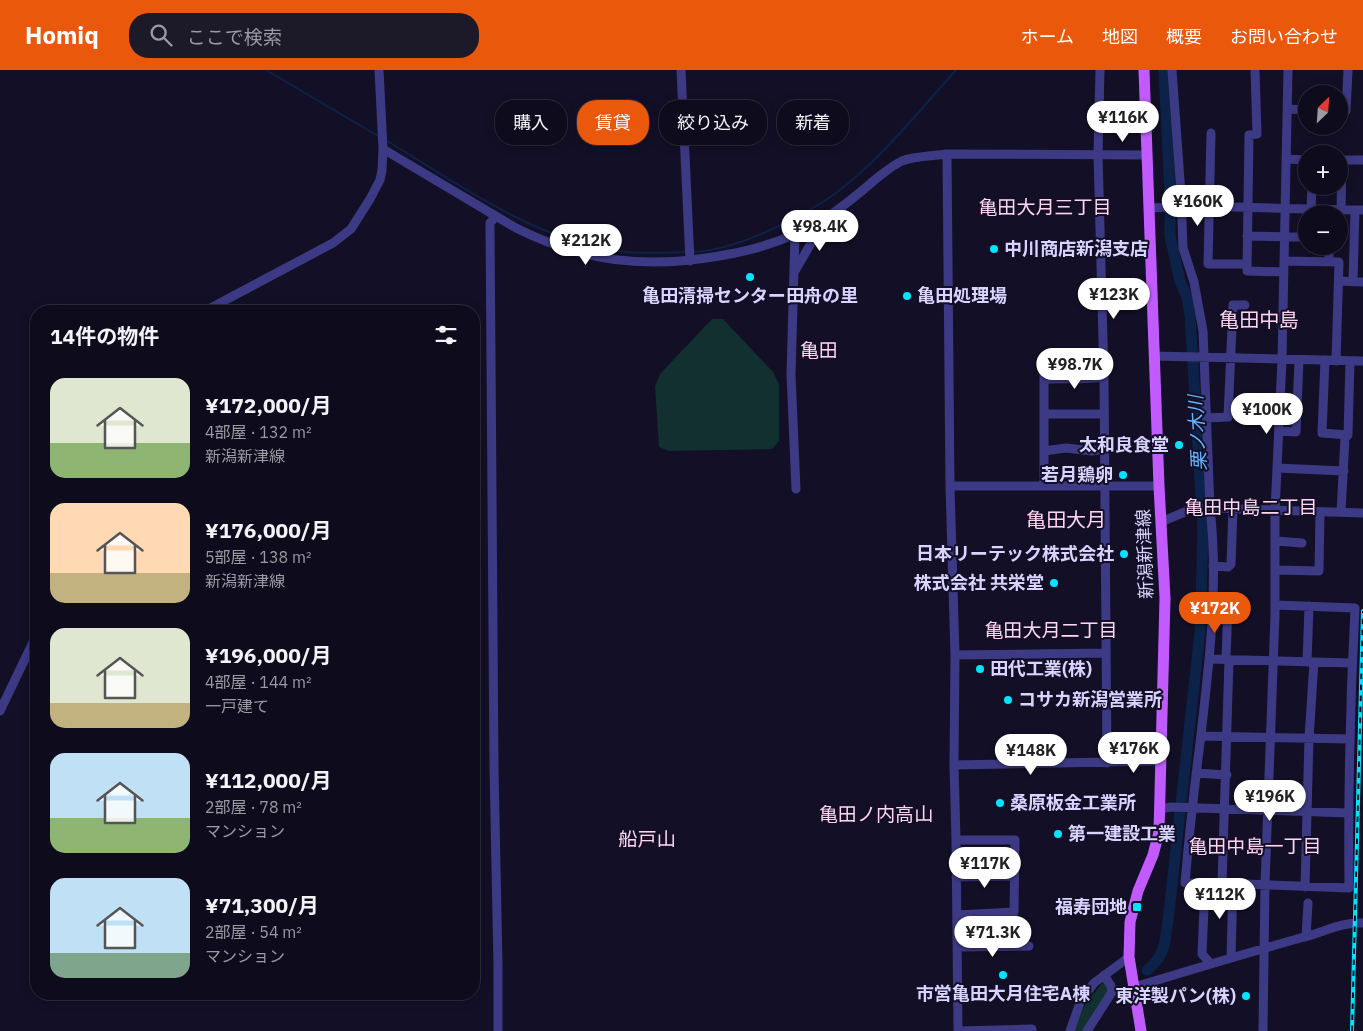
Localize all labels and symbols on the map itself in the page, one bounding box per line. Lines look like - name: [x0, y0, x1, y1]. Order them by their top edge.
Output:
- north arrow: [1298, 85, 1348, 135]
- pin: ¥116K: [1088, 100, 1158, 143]
- pin: ¥160K: [1163, 184, 1233, 227]
- district label: 亀田大月三丁目: [978, 195, 1112, 219]
- pin: ¥98.4K: [779, 210, 861, 252]
- pin: ¥212K: [551, 224, 621, 266]
- place label: 中川商店新潟支店: [1004, 237, 1148, 260]
- marker: 中川商店新潟支店: [988, 243, 1000, 255]
- marker: 亀田清掃センター田舟の里: [744, 271, 756, 283]
- pin: ¥123K: [1079, 278, 1149, 320]
- place label: 亀田清掃センター田舟の里: [642, 284, 858, 307]
- place label: 亀田処理場: [917, 284, 1007, 307]
- marker: 亀田処理場: [901, 290, 913, 302]
- district label: 亀田中島: [1219, 306, 1299, 333]
- district label: 亀田: [800, 338, 838, 362]
- pin: ¥98.7K: [1034, 348, 1116, 390]
- water label: 栗ノ木川: [1183, 392, 1211, 472]
- pin: ¥100K: [1232, 392, 1302, 435]
- place label: 太和良食堂: [1079, 433, 1169, 456]
- marker: 太和良食堂: [1173, 439, 1185, 451]
- place label: 若月鶏卵: [1041, 463, 1113, 486]
- marker: 若月鶏卵: [1117, 469, 1129, 481]
- district label: 亀田中島二丁目: [1184, 495, 1318, 519]
- district label: 亀田大月: [1026, 506, 1106, 533]
- street label: 新潟新津線: [1131, 509, 1158, 599]
- place label: 日本リーテック株式会社: [916, 542, 1114, 565]
- marker: 日本リーテック株式会社: [1118, 548, 1130, 560]
- place label: 株式会社 共栄堂: [914, 571, 1044, 594]
- marker: 株式会社 共栄堂: [1048, 577, 1060, 589]
- pin: ¥172K: [1180, 592, 1250, 634]
- district label: 亀田大月二丁目: [984, 618, 1118, 642]
- place label: 田代工業(株): [990, 657, 1092, 680]
- marker: 田代工業(株): [974, 663, 986, 675]
- place label: コサカ新潟営業所: [1018, 688, 1162, 711]
- marker: コサカ新潟営業所: [1002, 694, 1014, 706]
- pin: ¥176K: [1099, 732, 1169, 774]
- pin: ¥148K: [996, 734, 1066, 776]
- pin: ¥196K: [1235, 780, 1305, 822]
- place label: 桑原板金工業所: [1010, 791, 1136, 814]
- marker: 桑原板金工業所: [994, 797, 1006, 809]
- district label: 亀田ノ内高山: [819, 802, 933, 826]
- place label: 第一建設工業: [1068, 822, 1176, 845]
- district label: 船戸山: [618, 827, 676, 851]
- marker: 第一建設工業: [1052, 828, 1064, 840]
- district label: 亀田中島一丁目: [1188, 834, 1322, 858]
- pin: ¥117K: [950, 846, 1020, 889]
- pin: ¥112K: [1185, 878, 1255, 920]
- place label: 福寿団地: [1055, 895, 1127, 918]
- marker: 福寿団地: [1131, 901, 1143, 913]
- pin: ¥71.3K: [952, 916, 1034, 958]
- marker: 市営亀田大月住宅A棟: [997, 969, 1009, 981]
- place label: 市営亀田大月住宅A棟: [916, 982, 1090, 1005]
- place label: 東洋製パン(株): [1115, 984, 1236, 1007]
- marker: 東洋製パン(株): [1240, 990, 1252, 1002]

